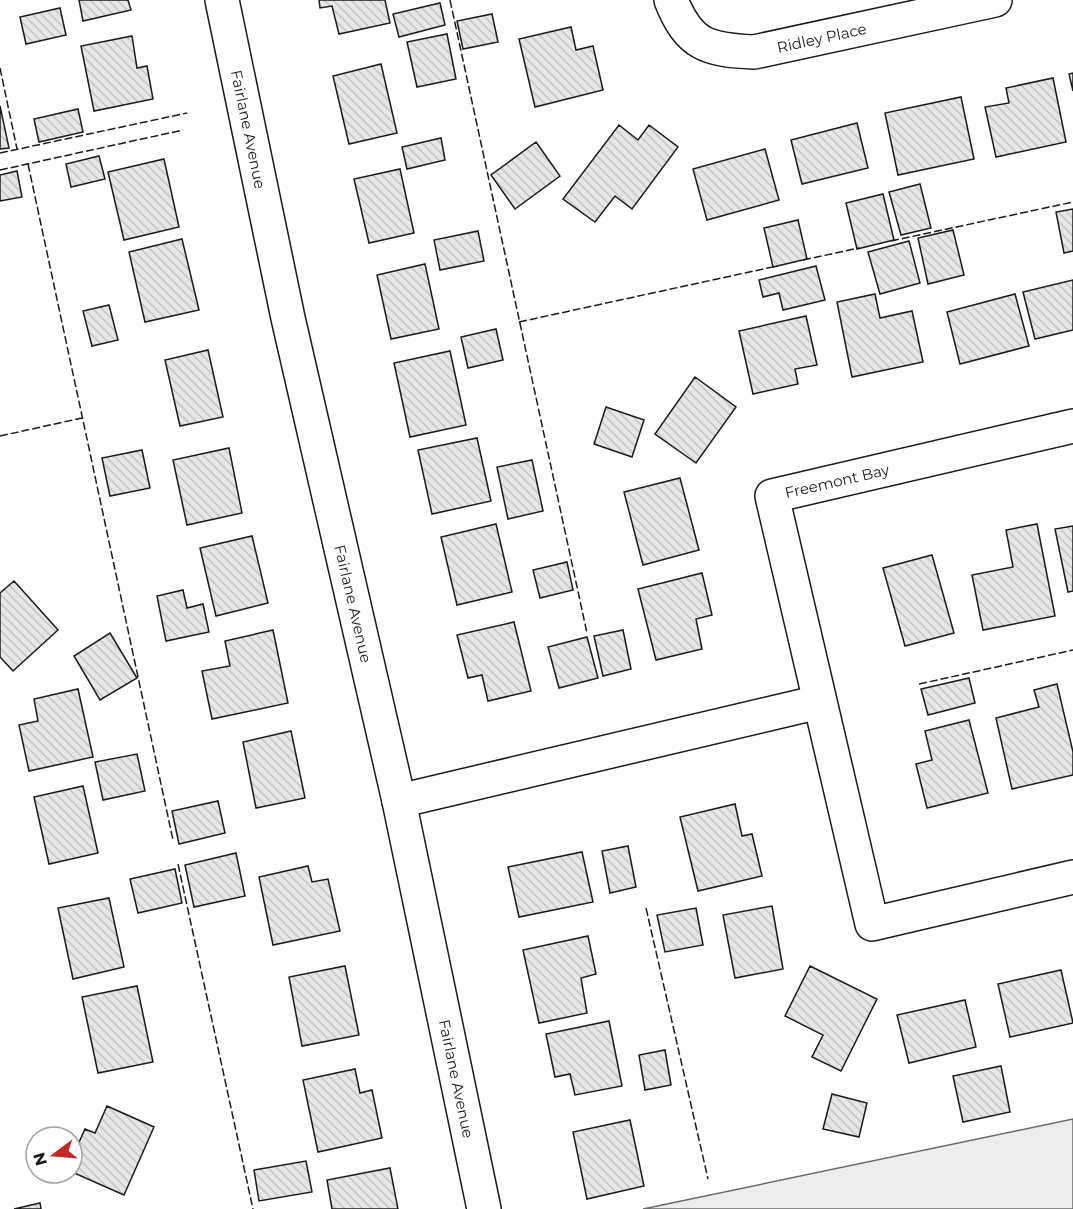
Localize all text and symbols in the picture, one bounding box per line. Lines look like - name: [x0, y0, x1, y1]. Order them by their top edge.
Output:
- street label: Ridley Place: [775, 19, 868, 56]
- street label: Fairlane Avenue: [227, 68, 270, 190]
- street label: Freemont Bay: [783, 460, 892, 502]
- street label: Fairlane Avenue: [331, 543, 376, 665]
- street label: Fairlane Avenue: [435, 1018, 478, 1140]
- north arrow: [24, 1125, 84, 1185]
- text: N: [29, 1150, 51, 1168]

